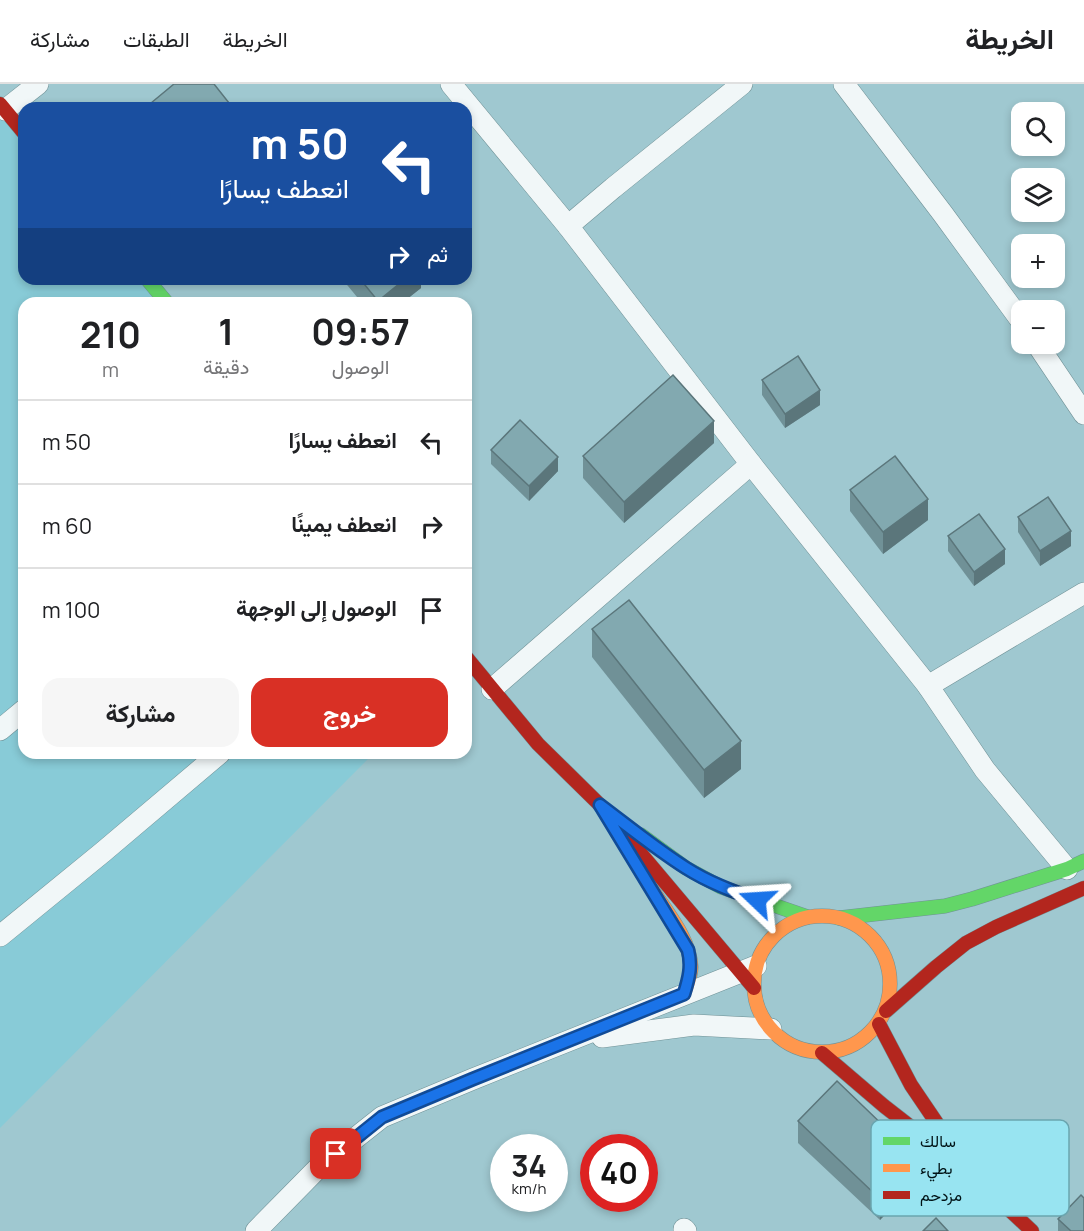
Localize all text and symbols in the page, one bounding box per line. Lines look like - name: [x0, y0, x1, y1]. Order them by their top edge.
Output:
- text: الخريطة: [965, 19, 1054, 57]
- text: مشاركة: [30, 25, 90, 53]
- text: الطبقات: [123, 25, 190, 53]
- text: الخريطة: [223, 25, 288, 53]
- map controls: [1011, 102, 1065, 354]
- button: search: [1011, 102, 1065, 156]
- text: 50 m: [251, 114, 349, 172]
- icon: left: [370, 126, 448, 204]
- button: layers: [1011, 168, 1065, 222]
- text: انعطف يسارًا: [219, 169, 349, 206]
- button: +: [1011, 234, 1065, 288]
- text: ثم: [427, 239, 448, 269]
- icon: right: [382, 240, 415, 273]
- button: −: [1011, 300, 1065, 354]
- text: 1: [218, 307, 234, 356]
- text: 09:57: [311, 307, 410, 356]
- text: 210: [80, 310, 141, 359]
- text: دقيقة: [203, 353, 249, 380]
- text: الوصول: [332, 353, 389, 380]
- text: m: [102, 356, 119, 383]
- text: انعطف يسارًا: [288, 425, 397, 455]
- icon: left: [415, 426, 448, 459]
- text: 50 m: [42, 427, 91, 457]
- text: انعطف يمينًا: [291, 509, 397, 539]
- icon: right: [415, 510, 448, 543]
- text: 60 m: [42, 511, 92, 541]
- text: الوصول إلى الوجهة: [236, 593, 397, 623]
- icon: arrive: [415, 594, 448, 627]
- text: 100 m: [42, 595, 100, 625]
- button: مشاركة: [42, 678, 239, 747]
- button: خروج: [251, 678, 448, 747]
- position arrow: [725, 868, 789, 932]
- legend: [871, 1120, 1069, 1216]
- pin: [310, 1128, 361, 1179]
- text: سالك: [920, 1130, 956, 1152]
- speed limit sign: 40: [580, 1134, 658, 1212]
- icon: arrive: [319, 1137, 352, 1170]
- text: 34: [511, 1145, 547, 1186]
- text: بطيء: [920, 1157, 952, 1182]
- text: km/h: [512, 1178, 546, 1199]
- text: مزدحم: [920, 1184, 962, 1206]

